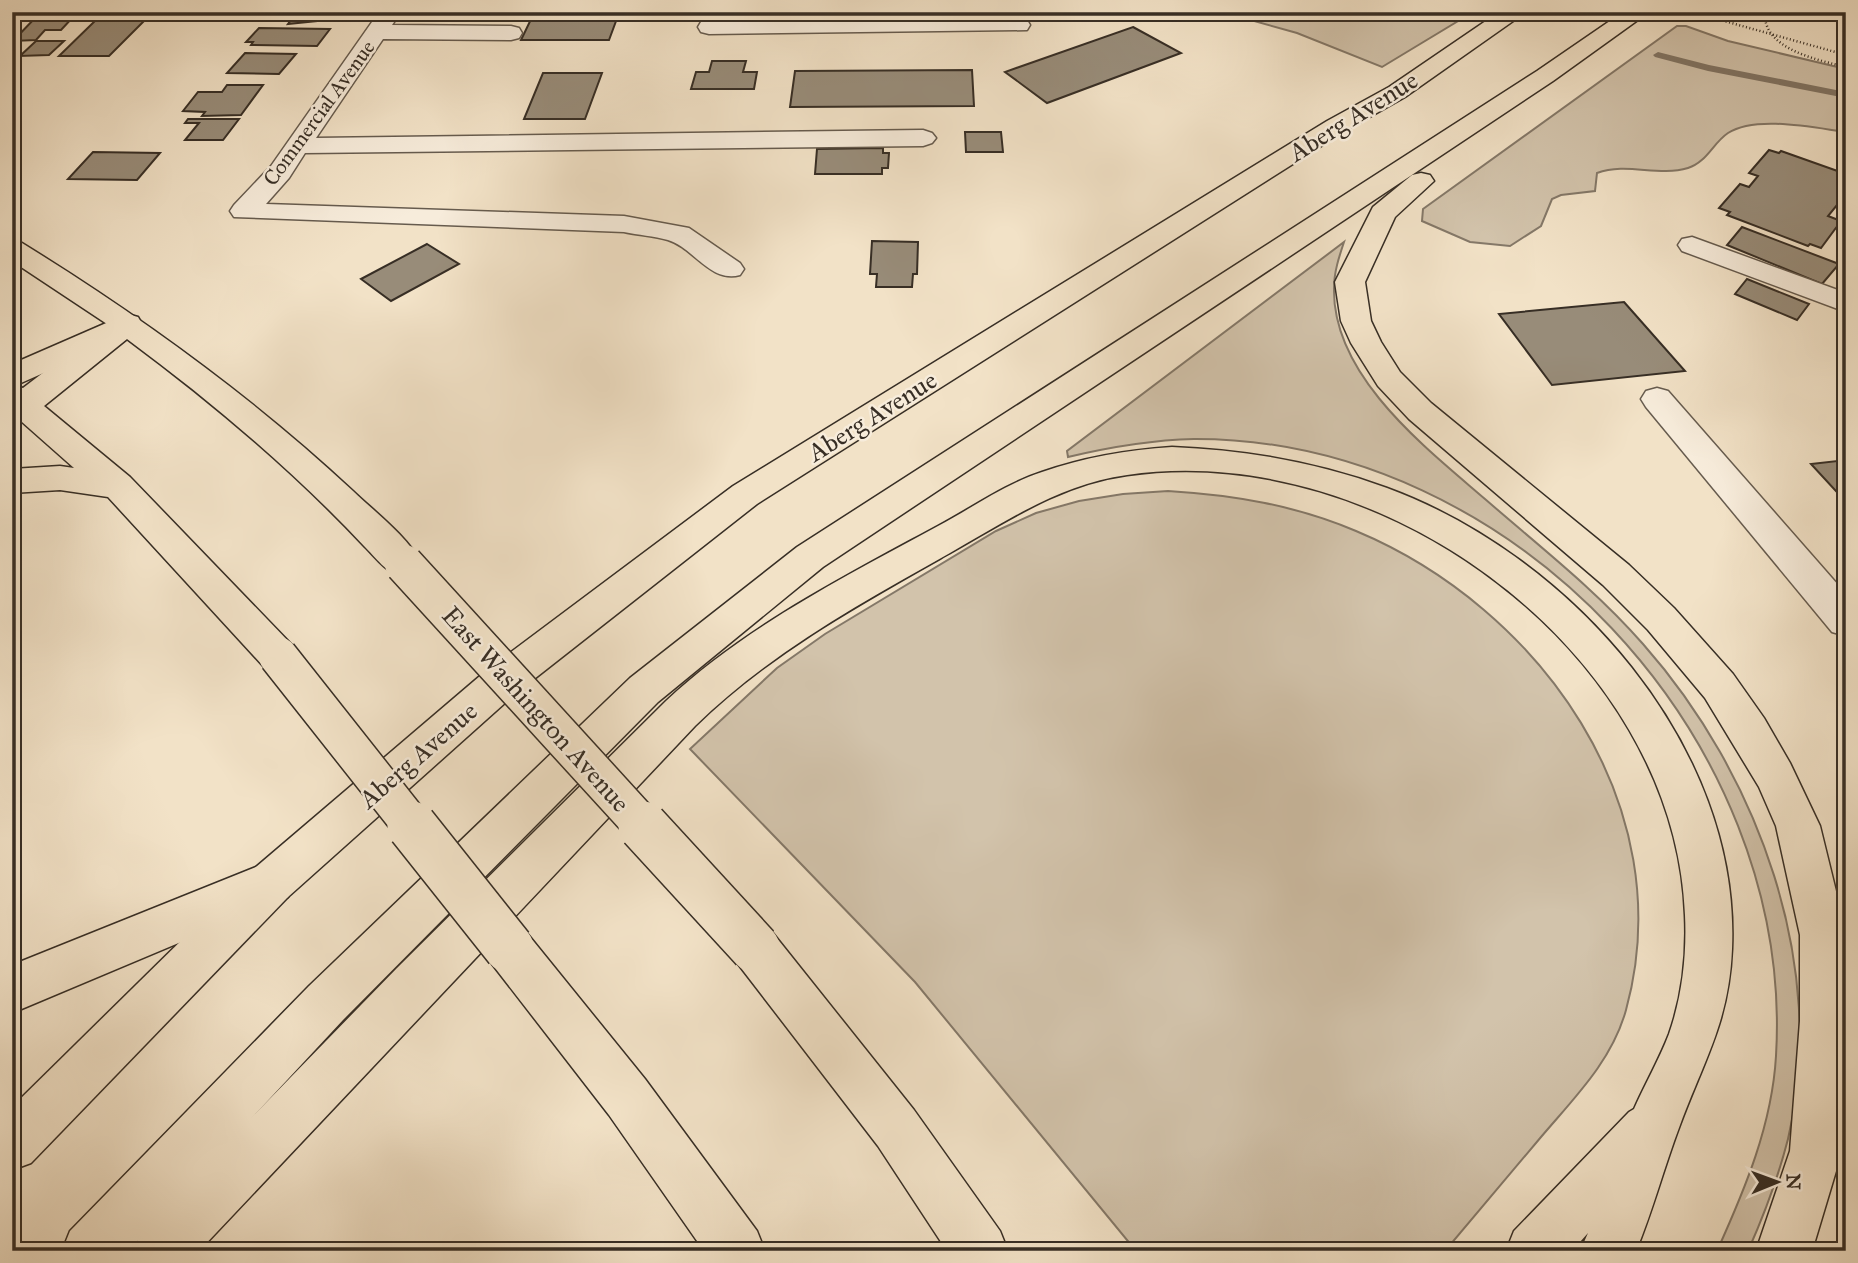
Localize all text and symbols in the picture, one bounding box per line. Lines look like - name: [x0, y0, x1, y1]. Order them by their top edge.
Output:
- street label: Commercial Avenue: [257, 35, 381, 191]
- street label: Aberg Avenue: [1282, 64, 1424, 169]
- street label: Aberg Avenue: [801, 364, 943, 469]
- street label: East Washington Avenue: [435, 600, 637, 819]
- street label: Aberg Avenue: [351, 695, 484, 816]
- north arrow: [1742, 1148, 1812, 1218]
- text: N: [1782, 1173, 1805, 1190]

